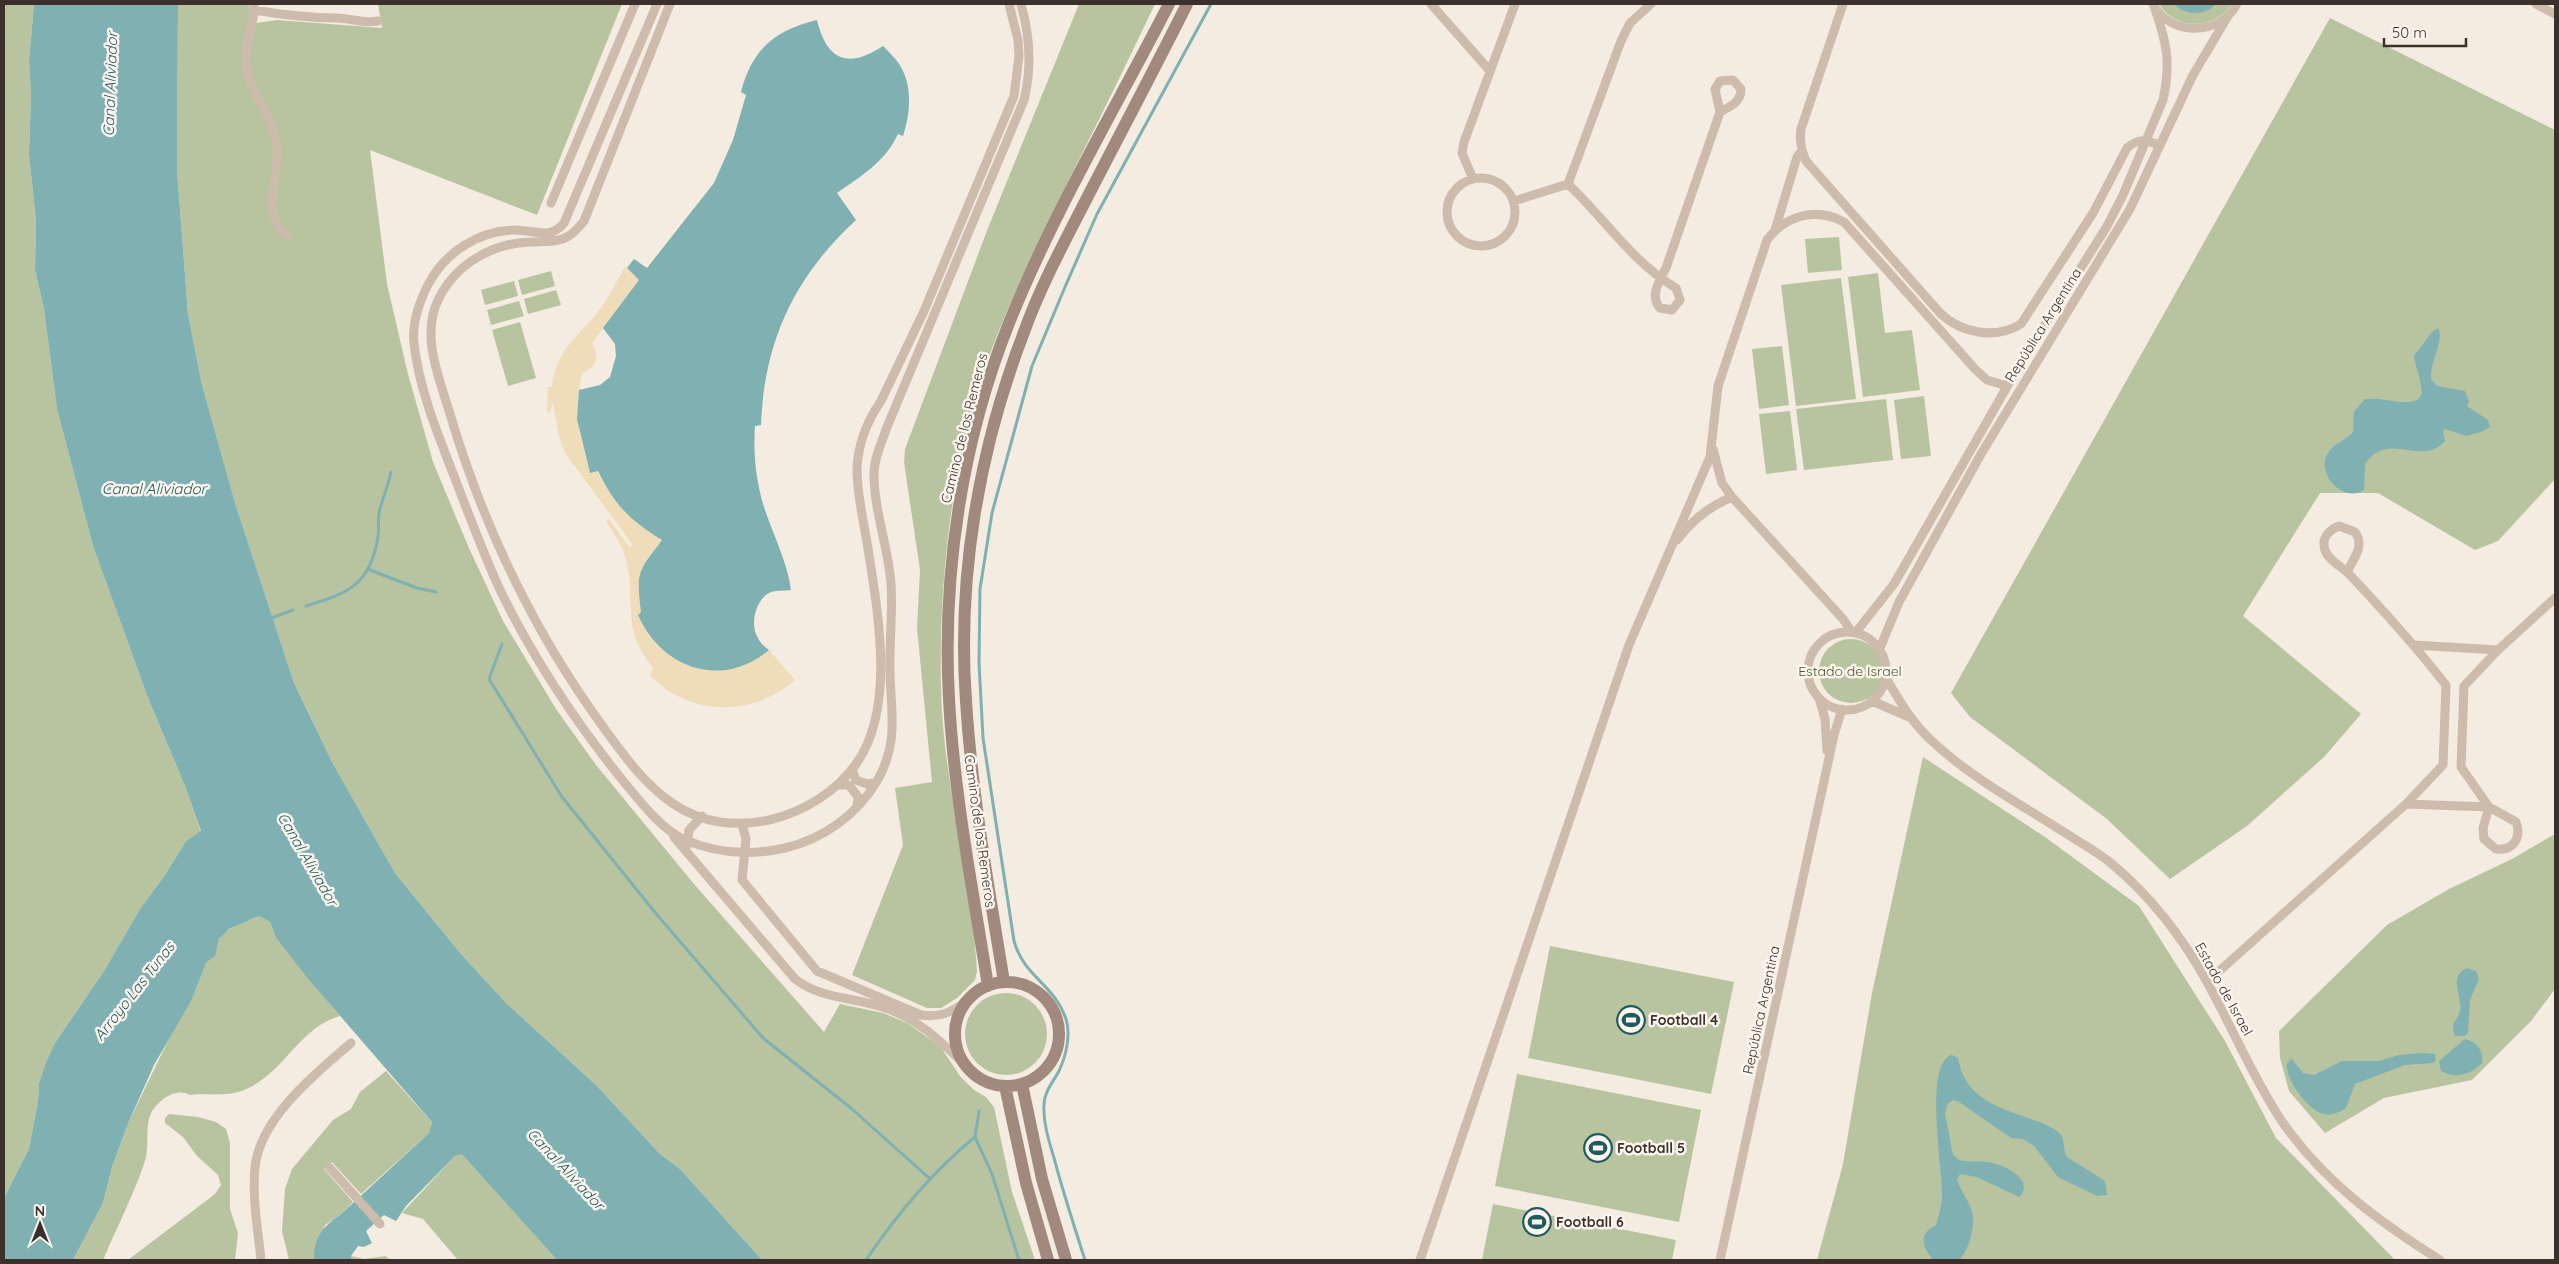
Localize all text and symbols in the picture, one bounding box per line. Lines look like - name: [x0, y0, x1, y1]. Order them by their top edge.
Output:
- scale bar: [2384, 15, 2466, 47]
- text: 50 m: [2392, 23, 2427, 42]
- water label: Canal Aliviador: [99, 29, 121, 137]
- street label: República Argentina: [2001, 265, 2085, 385]
- street label: Camino de los Remeros: [937, 351, 991, 505]
- water label: Canal Aliviador: [102, 479, 209, 498]
- park label: Estado de Israel: [1798, 662, 1902, 680]
- street label: Camino de los Remeros: [960, 754, 1000, 908]
- water label: Canal Aliviador: [274, 809, 344, 911]
- water label: Arroyo Las Tunas: [89, 937, 179, 1044]
- street label: Estado de Israel: [2191, 939, 2257, 1039]
- street label: República Argentina: [1739, 944, 1783, 1076]
- sports icon: Football 4: [1616, 1005, 1646, 1035]
- place label: Football 4: [1650, 1011, 1718, 1029]
- water label: Canal Aliviador: [523, 1124, 610, 1215]
- sports icon: Football 5: [1583, 1133, 1613, 1163]
- place label: Football 5: [1617, 1139, 1685, 1157]
- north arrow: [15, 1199, 65, 1249]
- text: N: [35, 1202, 45, 1220]
- sports icon: Football 6: [1522, 1207, 1552, 1237]
- place label: Football 6: [1556, 1213, 1624, 1231]

